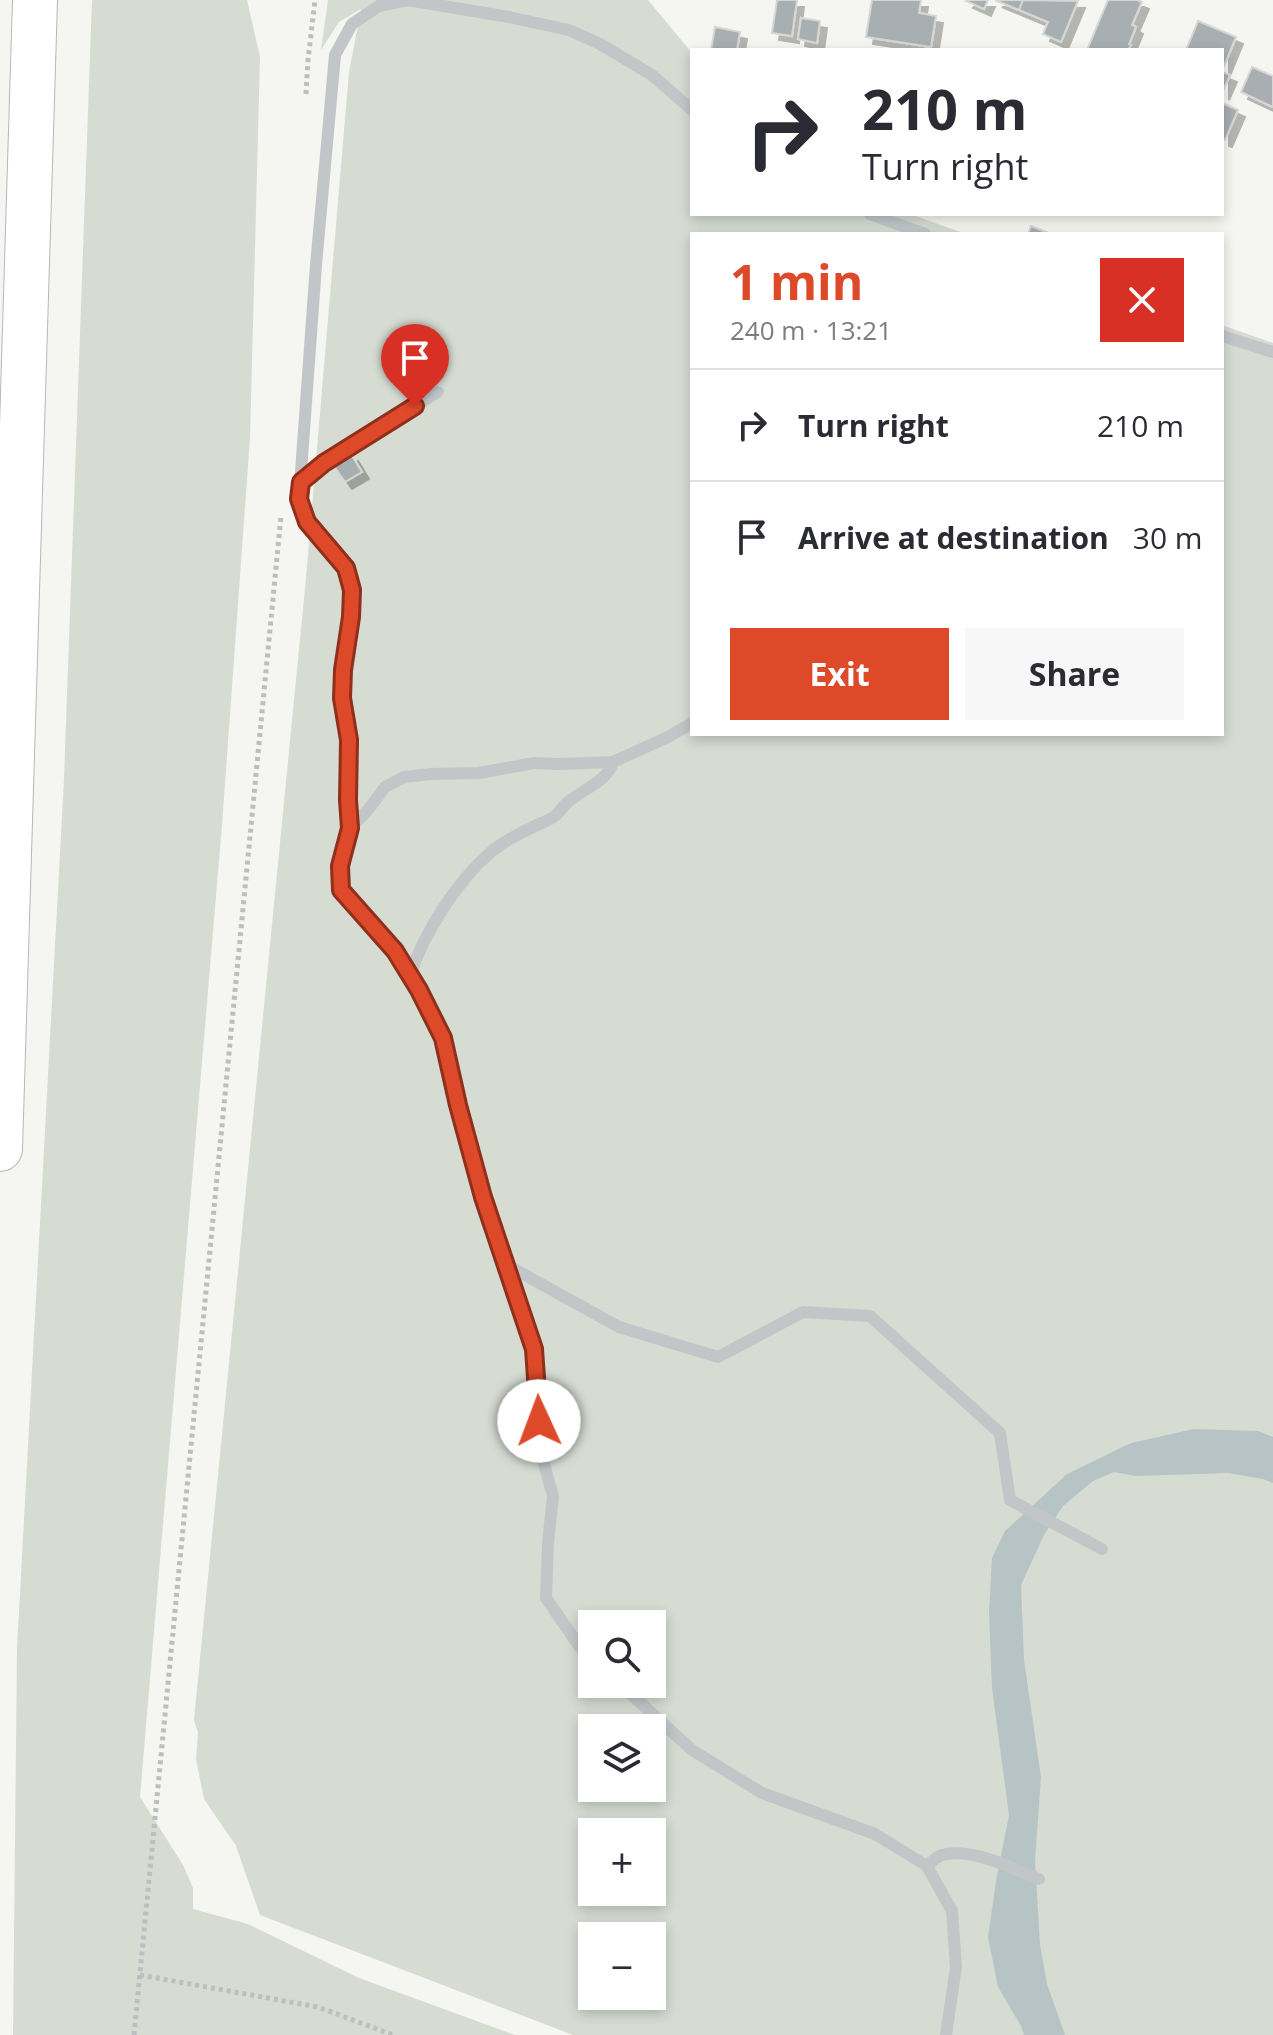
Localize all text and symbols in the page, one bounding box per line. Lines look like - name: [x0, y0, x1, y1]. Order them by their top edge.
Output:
- text: 210 m: [862, 70, 1028, 146]
- icon: right: [730, 80, 834, 184]
- text: Turn right: [862, 142, 1028, 191]
- text: 1 min: [730, 249, 863, 314]
- button: close: [1100, 258, 1184, 342]
- text: 240 m · 13:21: [730, 312, 892, 348]
- pin: [381, 324, 449, 406]
- icon: arrive: [393, 336, 437, 380]
- icon: right: [730, 403, 774, 447]
- text: Turn right: [798, 405, 949, 446]
- text: 210 m: [1097, 405, 1184, 446]
- icon: arrive: [730, 515, 774, 559]
- text: Arrive at destination: [798, 517, 1109, 558]
- text: 30 m: [1133, 517, 1203, 558]
- button: Exit: [730, 628, 949, 720]
- button: Share: [965, 628, 1184, 720]
- position arrow: [497, 1379, 581, 1463]
- map controls: [578, 1610, 666, 2010]
- button: search: [578, 1610, 666, 1698]
- button: layers: [578, 1714, 666, 1802]
- button: +: [578, 1818, 666, 1906]
- button: −: [578, 1922, 666, 2010]

